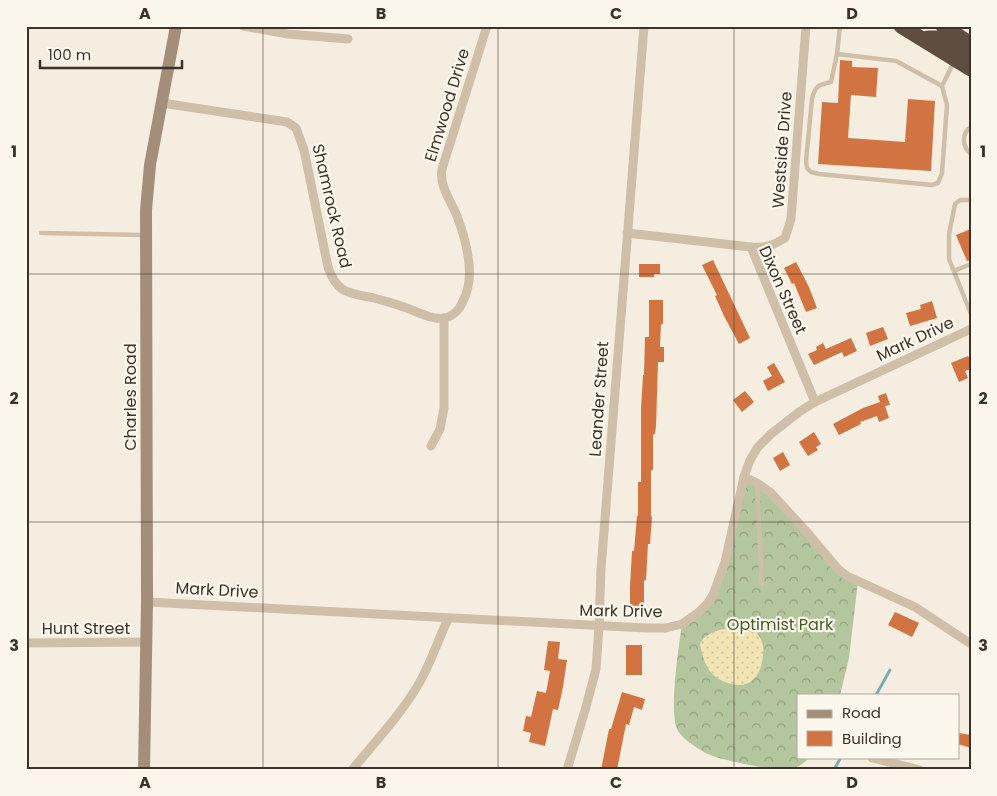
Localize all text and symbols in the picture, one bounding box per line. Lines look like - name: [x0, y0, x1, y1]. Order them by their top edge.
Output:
- text: A: [139, 2, 151, 25]
- text: B: [376, 2, 386, 25]
- text: C: [610, 2, 622, 25]
- text: D: [846, 2, 858, 25]
- scale bar: [40, 38, 182, 70]
- text: 100 m: [48, 44, 91, 65]
- street label: Elmwood Drive: [419, 45, 475, 165]
- street label: Westside Drive: [766, 91, 798, 209]
- text: 1: [11, 140, 17, 163]
- text: 1: [980, 140, 986, 163]
- street label: Shamrock Road: [307, 142, 357, 270]
- street label: Dixon Street: [753, 242, 813, 338]
- street label: Mark Drive: [872, 311, 958, 367]
- street label: Leander Street: [583, 340, 615, 458]
- street label: Charles Road: [119, 343, 142, 451]
- text: 2: [9, 387, 19, 410]
- text: 2: [978, 387, 988, 410]
- street label: Mark Drive: [175, 576, 259, 604]
- street label: Mark Drive: [579, 599, 663, 623]
- park label: Optimist Park: [727, 613, 834, 636]
- street label: Hunt Street: [42, 617, 130, 640]
- text: 3: [9, 634, 19, 657]
- text: 3: [978, 634, 988, 657]
- legend: [797, 694, 960, 758]
- text: Road: [842, 702, 881, 723]
- text: Building: [842, 728, 902, 749]
- text: A: [139, 771, 151, 794]
- text: B: [376, 771, 386, 794]
- text: C: [610, 771, 622, 794]
- text: D: [846, 771, 858, 794]

